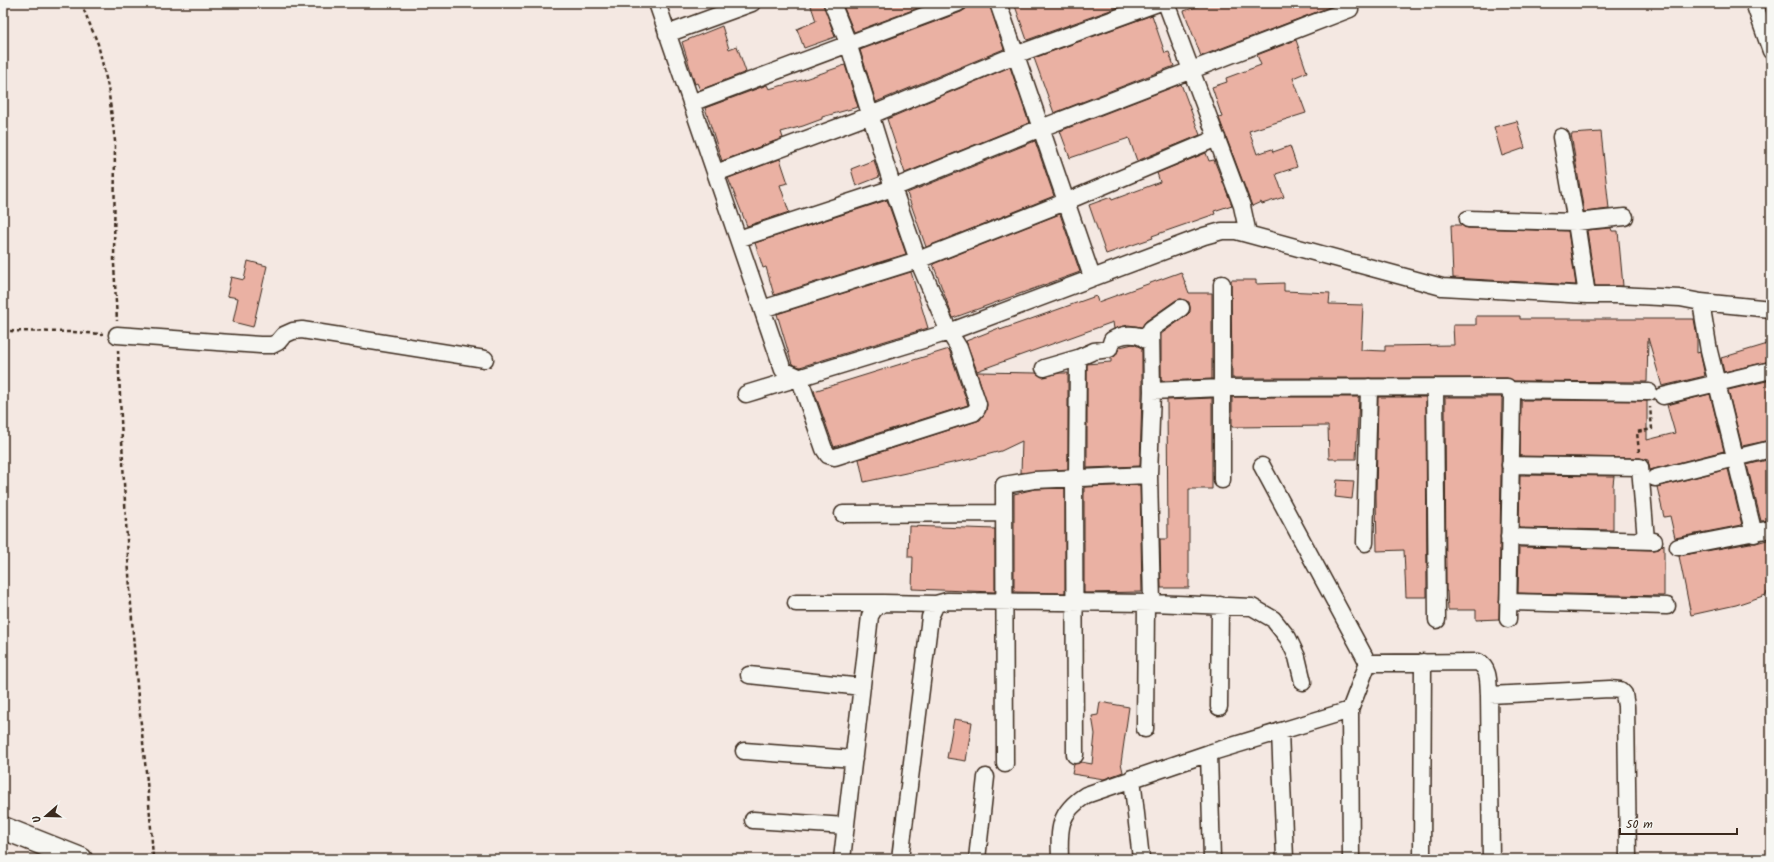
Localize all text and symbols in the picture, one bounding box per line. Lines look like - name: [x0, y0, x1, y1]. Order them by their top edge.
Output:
- north arrow: [26, 796, 66, 836]
- scale bar: [1620, 810, 1737, 836]
- text: U: [28, 812, 47, 825]
- text: 50 m: [1626, 815, 1653, 834]

